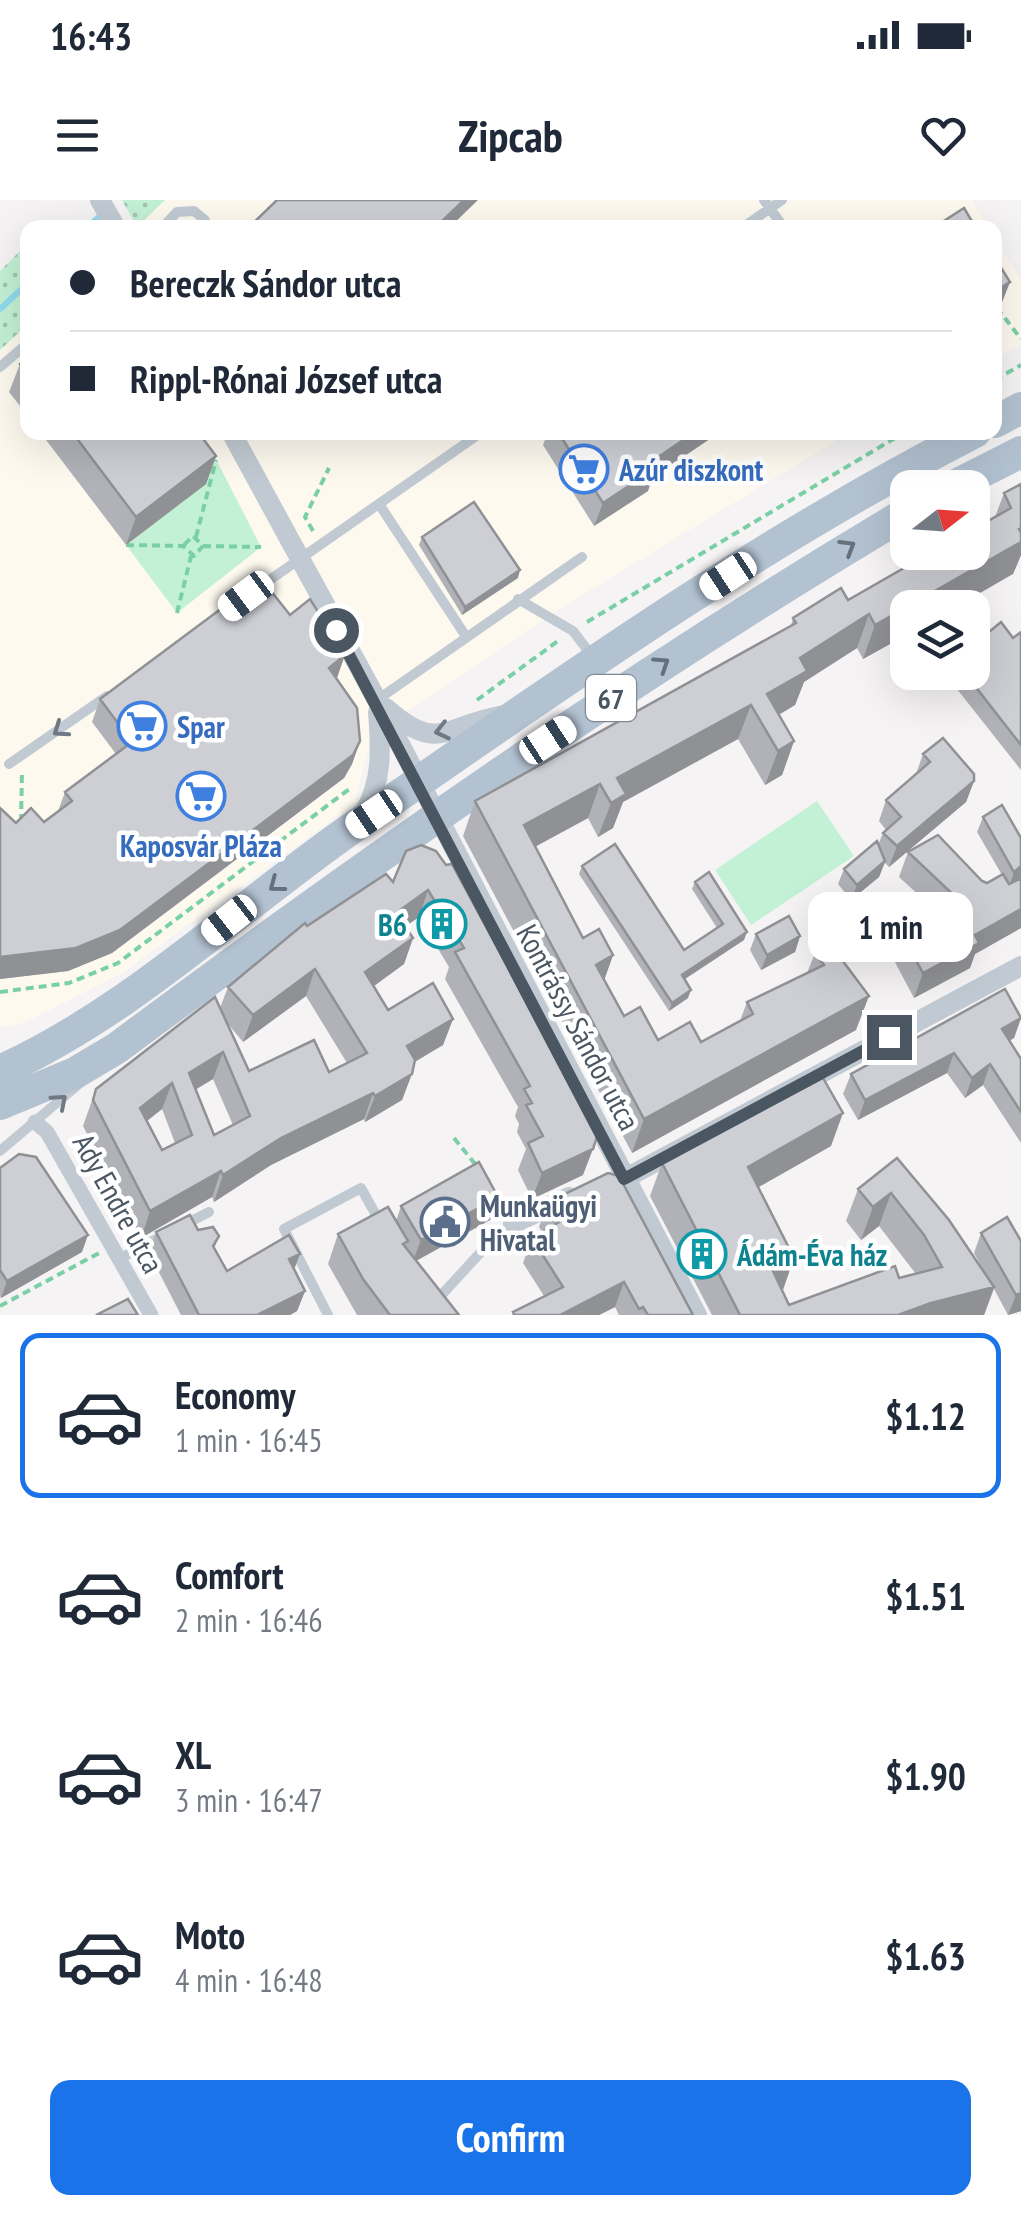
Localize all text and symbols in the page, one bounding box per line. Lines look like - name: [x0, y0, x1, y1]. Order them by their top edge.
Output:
- text: 16:43: [50, 11, 132, 60]
- text: Zipcab: [458, 106, 563, 164]
- icon: menu: [50, 108, 105, 163]
- icon: heart: [916, 108, 971, 163]
- text: Bereczk Sándor utca: [130, 258, 402, 307]
- text: Rippl-Rónai József utca: [130, 354, 442, 403]
- supermarket icon: Azúr diszkont: [558, 443, 610, 495]
- place label: Azúr diszkont: [618, 450, 764, 489]
- north arrow: [890, 470, 990, 570]
- map controls: [890, 470, 990, 690]
- one-way arrow: [837, 540, 855, 559]
- car: [695, 547, 761, 605]
- car: [213, 566, 279, 626]
- button: layers: [890, 590, 990, 690]
- route start: [314, 608, 359, 653]
- one-way arrow: [651, 657, 669, 676]
- road number: 67: [586, 675, 636, 721]
- supermarket icon: Spar: [116, 700, 168, 752]
- place label: Spar: [177, 707, 225, 746]
- car: [515, 711, 581, 769]
- one-way arrow: [53, 718, 71, 735]
- one-way arrow: [434, 719, 451, 740]
- supermarket icon: Kaposvár Pláza: [175, 770, 227, 822]
- car: [341, 785, 407, 843]
- place label: Kaposvár Pláza: [120, 826, 282, 865]
- one-way arrow: [268, 873, 287, 892]
- car: [196, 890, 262, 950]
- callout: 1 min: [806, 892, 972, 962]
- building icon: B6: [416, 898, 468, 950]
- place label: B6: [378, 905, 407, 944]
- text: 1 min: [858, 906, 923, 948]
- street label: Kontrássy Sándor utca: [508, 917, 650, 1137]
- route end: [867, 1015, 912, 1060]
- one-way arrow: [48, 1094, 67, 1112]
- street label: Ady Endre utca: [65, 1126, 173, 1280]
- place label: Munkaügyi Hivatal: [480, 1186, 597, 1259]
- public building icon: Munkaügyi Hivatal: [419, 1196, 471, 1248]
- building icon: Ádám-Éva ház: [676, 1228, 728, 1280]
- place label: Ádám-Éva ház: [736, 1235, 887, 1274]
- text: Economy: [175, 1370, 295, 1419]
- icon: car: [55, 1371, 145, 1461]
- text: $1.12: [885, 1391, 966, 1440]
- text: 1 min · 16:45: [175, 1419, 323, 1461]
- text: Comfort: [175, 1550, 284, 1599]
- icon: car: [55, 1551, 145, 1641]
- text: $1.51: [885, 1571, 966, 1620]
- text: 2 min · 16:46: [175, 1599, 323, 1641]
- text: XL: [175, 1730, 211, 1779]
- icon: car: [55, 1731, 145, 1821]
- text: $1.90: [885, 1751, 966, 1800]
- text: 3 min · 16:47: [175, 1779, 323, 1821]
- text: Moto: [175, 1910, 245, 1959]
- icon: car: [55, 1911, 145, 2001]
- text: $1.63: [885, 1931, 966, 1980]
- text: 4 min · 16:48: [175, 1959, 323, 2001]
- button: Confirm: [50, 2080, 971, 2195]

